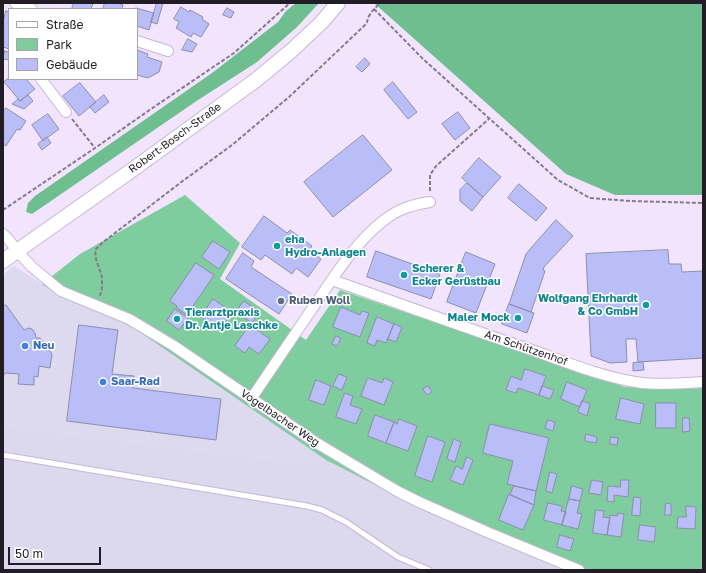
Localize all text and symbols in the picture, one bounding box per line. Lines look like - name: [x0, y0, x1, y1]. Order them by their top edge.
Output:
- legend: [8, 8, 138, 80]
- text: Straße: [46, 17, 84, 32]
- text: Park: [46, 37, 72, 52]
- text: Gebäude: [46, 57, 97, 72]
- street label: Robert-Bosch-Straße: [126, 100, 224, 176]
- place label: eha Hydro-Anlagen: [285, 233, 366, 259]
- marker: eha Hydro-Anlagen: [272, 241, 282, 251]
- place label: Scherer & Ecker Gerüstbau: [412, 262, 500, 288]
- marker: Scherer & Ecker Gerüstbau: [399, 270, 409, 280]
- place label: Wolfgang Ehrhardt & Co GmbH: [538, 292, 638, 318]
- place label: Ruben Woll: [289, 294, 350, 308]
- marker: Ruben Woll: [276, 296, 286, 306]
- marker: Wolfgang Ehrhardt & Co GmbH: [641, 300, 651, 310]
- place label: Tierarztpraxis Dr. Antje Laschke: [185, 306, 278, 332]
- place label: Maler Mock: [448, 311, 510, 325]
- marker: Maler Mock: [513, 313, 523, 323]
- marker: Tierarztpraxis Dr. Antje Laschke: [172, 314, 182, 324]
- street label: Am Schützenhof: [483, 328, 569, 368]
- place label: Neu: [33, 339, 54, 353]
- marker: Neu: [20, 341, 30, 351]
- place label: Saar-Rad: [111, 375, 160, 389]
- marker: Saar-Rad: [98, 377, 108, 387]
- street label: Vogelbacher Weg: [238, 387, 322, 449]
- scale bar: [10, 539, 103, 565]
- text: 50 m: [15, 546, 43, 561]

